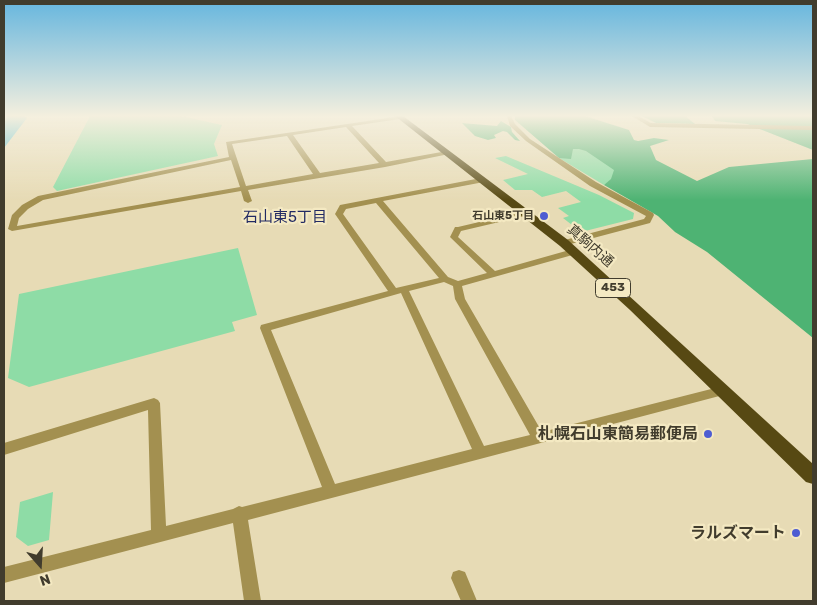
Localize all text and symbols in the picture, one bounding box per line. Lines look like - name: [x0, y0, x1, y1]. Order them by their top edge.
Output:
- district label: 石山東5丁目: [243, 209, 327, 227]
- place label: 石山東5丁目: [472, 209, 534, 223]
- marker: 石山東5丁目: [538, 210, 550, 222]
- street label: 真駒内通: [563, 221, 617, 271]
- road number: 453: [596, 278, 630, 298]
- place label: 札幌石山東簡易郵便局: [538, 424, 698, 444]
- marker: 札幌石山東簡易郵便局: [702, 428, 714, 440]
- place label: ラルズマート: [690, 523, 786, 543]
- marker: ラルズマート: [790, 527, 802, 539]
- north arrow: [15, 540, 65, 590]
- text: N: [38, 570, 53, 589]

